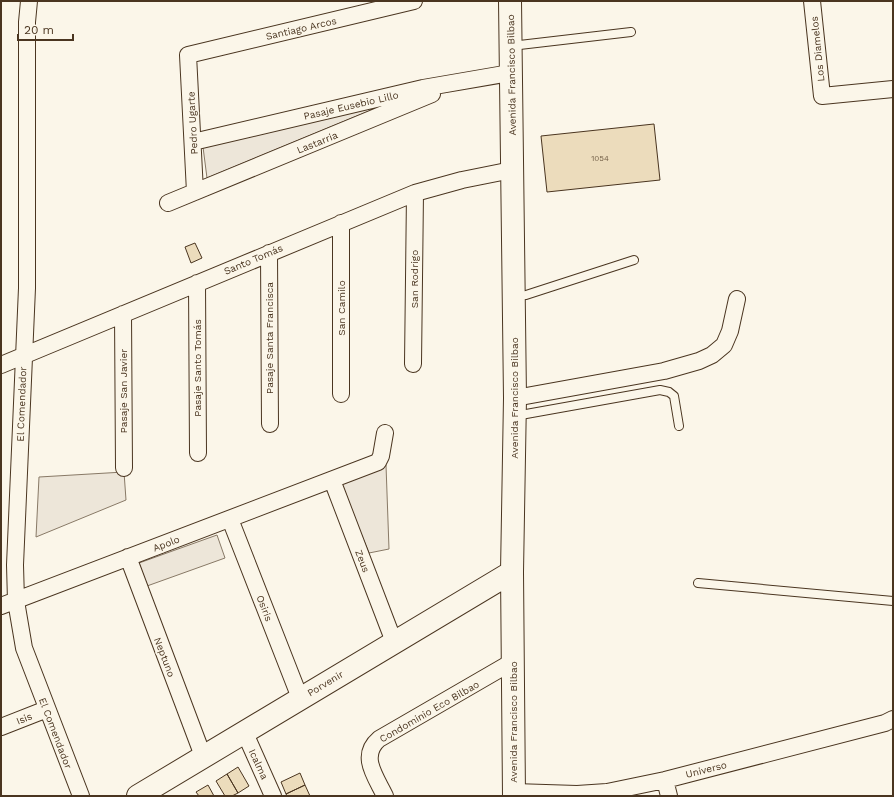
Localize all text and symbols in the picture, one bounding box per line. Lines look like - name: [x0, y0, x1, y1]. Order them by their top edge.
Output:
- street label: Avenida Francisco Bilbao: [505, 14, 518, 136]
- street label: Santiago Arcos: [265, 15, 338, 42]
- scale bar: [18, 16, 73, 42]
- street label: Los Diamelos: [809, 16, 826, 82]
- text: 20 m: [24, 23, 54, 37]
- street label: Pasaje Eusebio Lillo: [303, 89, 400, 122]
- street label: Pedro Ugarte: [185, 91, 200, 155]
- street label: Lastarria: [295, 129, 340, 156]
- house number: 1054: [591, 154, 609, 163]
- street label: Santo Tomás: [222, 242, 284, 277]
- street label: San Rodrigo: [409, 250, 420, 308]
- street label: San Camilo: [336, 280, 347, 336]
- street label: Pasaje Santa Francisca: [264, 282, 275, 394]
- street label: Pasaje Santo Tomás: [192, 319, 203, 417]
- street label: Avenida Francisco Bilbao: [509, 337, 520, 459]
- street label: Pasaje San Javier: [118, 349, 129, 433]
- street label: El Comendador: [15, 366, 28, 442]
- street label: Apolo: [151, 533, 181, 554]
- street label: Zeus: [353, 548, 372, 574]
- street label: Osiris: [254, 593, 275, 623]
- street label: Neptuno: [152, 636, 177, 679]
- street label: Avenida Francisco Bilbao: [508, 661, 519, 783]
- street label: Porvenir: [305, 668, 345, 698]
- street label: Condominio Eco Bilbao: [378, 678, 481, 744]
- street label: El Comendador: [37, 696, 74, 770]
- street label: Isis: [15, 710, 34, 727]
- street label: Icalma: [247, 747, 271, 782]
- street label: Universo: [684, 759, 728, 780]

